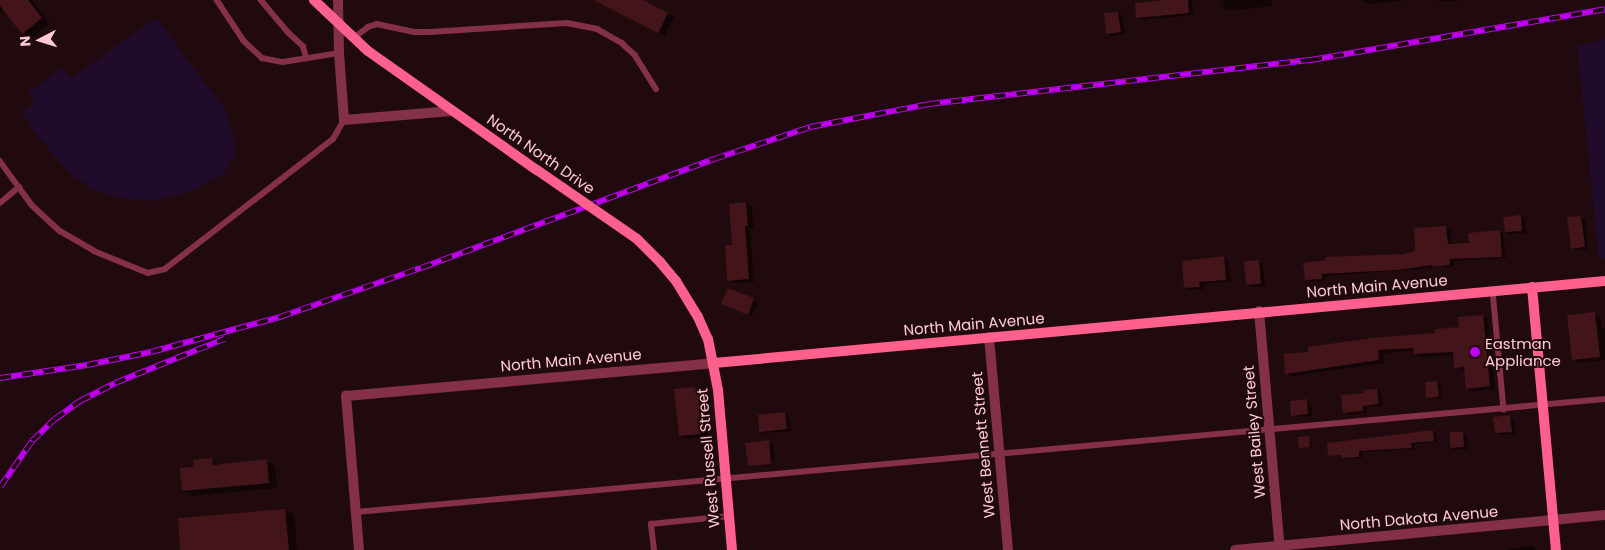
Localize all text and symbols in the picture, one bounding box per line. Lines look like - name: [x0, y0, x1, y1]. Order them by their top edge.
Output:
- north arrow: [15, 15, 65, 65]
- text: N: [15, 35, 35, 47]
- street label: North North Drive: [484, 110, 598, 198]
- street label: North Main Avenue: [1306, 271, 1448, 301]
- street label: North Main Avenue: [903, 309, 1045, 339]
- place label: Eastman Appliance: [1485, 334, 1561, 369]
- street label: North Main Avenue: [500, 345, 642, 375]
- marker: Eastman Appliance: [1469, 346, 1481, 358]
- street label: West Bailey Street: [1239, 365, 1269, 499]
- street label: West Bennett Street: [968, 371, 998, 519]
- street label: West Russell Street: [693, 387, 723, 529]
- street label: North Dakota Avenue: [1339, 502, 1499, 534]

